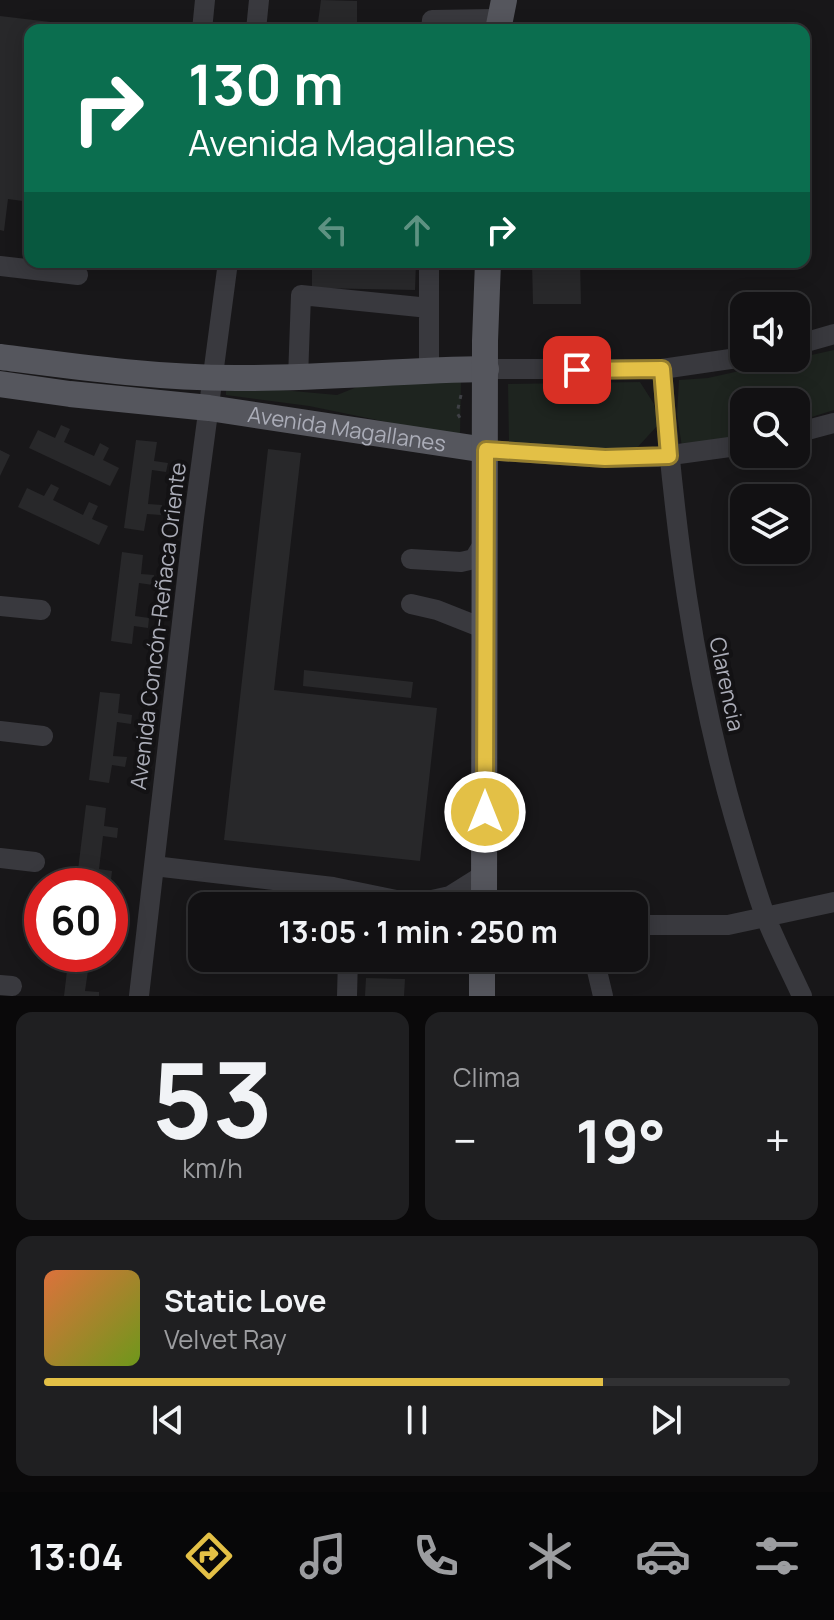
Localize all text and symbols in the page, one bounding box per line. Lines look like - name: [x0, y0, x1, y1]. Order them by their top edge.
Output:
- text: 130 m: [188, 45, 344, 122]
- icon: right: [56, 56, 160, 160]
- text: Avenida Magallanes: [188, 118, 515, 167]
- icon: left: [311, 208, 355, 252]
- icon: ahead: [395, 208, 439, 252]
- icon: right: [479, 208, 523, 252]
- map controls: [730, 292, 810, 564]
- button: sound: [730, 292, 810, 372]
- pin: [543, 336, 611, 404]
- icon: arrive: [555, 348, 599, 392]
- button: search: [730, 388, 810, 468]
- street label: Avenida Magallanes: [246, 399, 448, 459]
- street label: Avenida Concón-Reñaca Oriente: [123, 460, 193, 791]
- button: layers: [730, 484, 810, 564]
- street label: Clarencia: [702, 634, 752, 734]
- position arrow: [443, 770, 527, 854]
- speed limit sign: 60: [24, 868, 128, 972]
- text: 13:05 · 1 min · 250 m: [278, 911, 558, 952]
- text: 53: [152, 1027, 273, 1169]
- text: Clima: [453, 1059, 520, 1095]
- text: 19°: [575, 1099, 666, 1181]
- text: −: [453, 1110, 477, 1170]
- text: +: [765, 1110, 790, 1170]
- text: km/h: [182, 1150, 243, 1186]
- text: Static Love: [164, 1280, 327, 1321]
- text: Velvet Ray: [164, 1321, 287, 1357]
- icon: previous: [146, 1398, 190, 1442]
- icon: pause: [395, 1398, 439, 1442]
- icon: next: [644, 1398, 688, 1442]
- icon: directions: [181, 1528, 237, 1584]
- icon: music: [295, 1528, 351, 1584]
- icon: phone: [408, 1528, 464, 1584]
- icon: climate: [522, 1528, 578, 1584]
- icon: car: [635, 1528, 691, 1584]
- icon: filters: [749, 1528, 805, 1584]
- text: 13:04: [29, 1532, 123, 1581]

